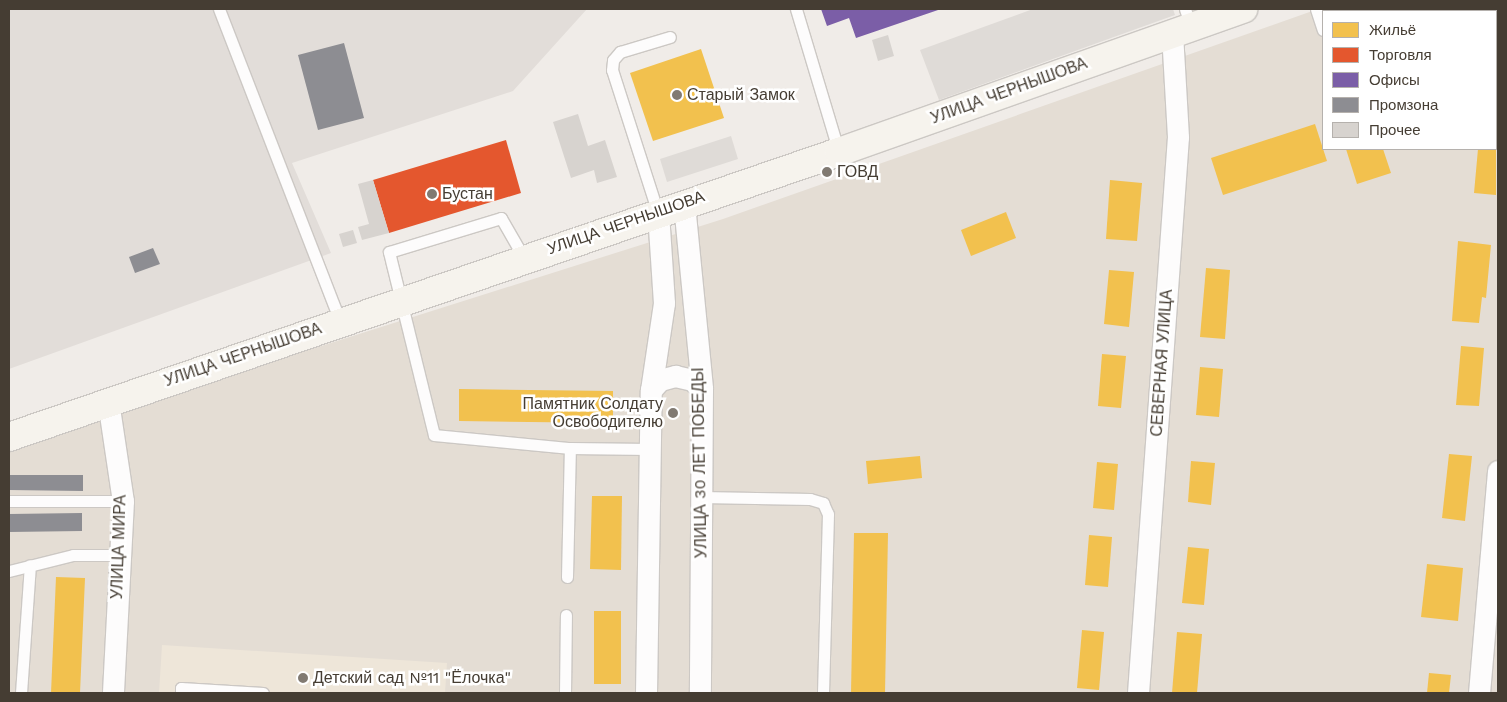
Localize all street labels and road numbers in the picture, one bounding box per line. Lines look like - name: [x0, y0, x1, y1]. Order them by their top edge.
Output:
- street label: УЛИЦА ЧЕРНЫШОВА: [928, 54, 1090, 128]
- street label: УЛИЦА ЧЕРНЫШОВА: [545, 187, 707, 259]
- street label: СЕВЕРНАЯ УЛИЦА: [1147, 289, 1177, 437]
- street label: УЛИЦА ЧЕРНЫШОВА: [162, 319, 324, 391]
- street label: УЛИЦА 30 ЛЕТ ПОБЕДЫ: [689, 367, 711, 559]
- street label: УЛИЦА МИРА: [108, 494, 130, 600]

